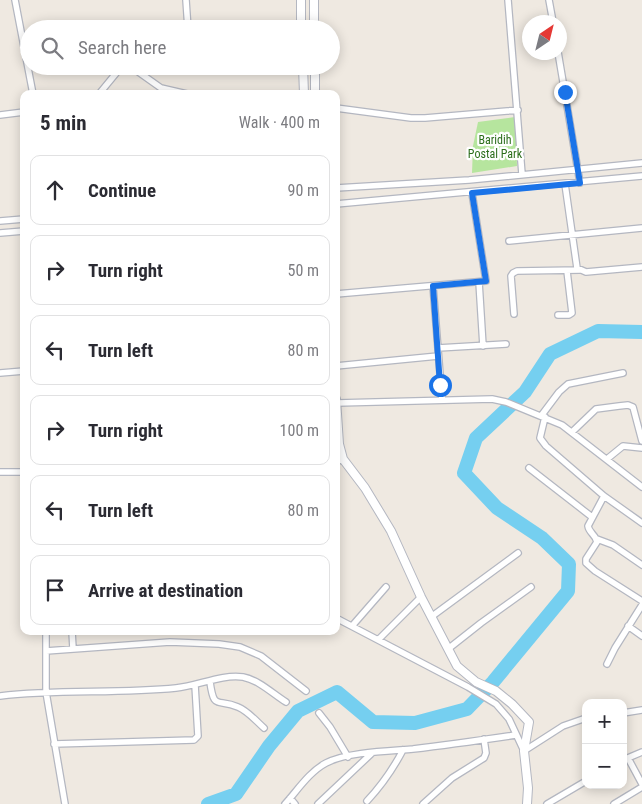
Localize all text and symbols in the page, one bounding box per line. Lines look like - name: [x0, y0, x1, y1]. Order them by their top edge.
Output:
- north arrow: [522, 15, 567, 60]
- search box: [20, 20, 340, 75]
- icon: search: [38, 34, 66, 62]
- text: Search here: [78, 36, 166, 59]
- route end: [554, 81, 577, 104]
- text: 5 min: [40, 111, 87, 135]
- text: Walk · 400 m: [239, 113, 320, 132]
- park label: Baridih Postal Park: [468, 133, 523, 161]
- icon: ahead: [41, 176, 69, 204]
- text: Continue: [88, 179, 156, 202]
- text: 90 m: [287, 181, 319, 200]
- icon: right: [41, 256, 69, 284]
- text: Turn right: [88, 259, 163, 282]
- text: 50 m: [287, 261, 319, 280]
- icon: left: [41, 336, 69, 364]
- text: Turn left: [88, 339, 153, 362]
- text: 80 m: [287, 341, 319, 360]
- route start: [429, 374, 452, 397]
- icon: right: [41, 416, 69, 444]
- text: Turn right: [88, 419, 163, 442]
- text: 100 m: [280, 421, 319, 440]
- icon: left: [41, 496, 69, 524]
- text: Turn left: [88, 499, 153, 522]
- text: 80 m: [287, 501, 319, 520]
- icon: arrive: [41, 576, 69, 604]
- text: Arrive at destination: [88, 579, 243, 602]
- map controls: [582, 699, 627, 789]
- button: +: [582, 699, 627, 744]
- button: −: [582, 744, 627, 789]

